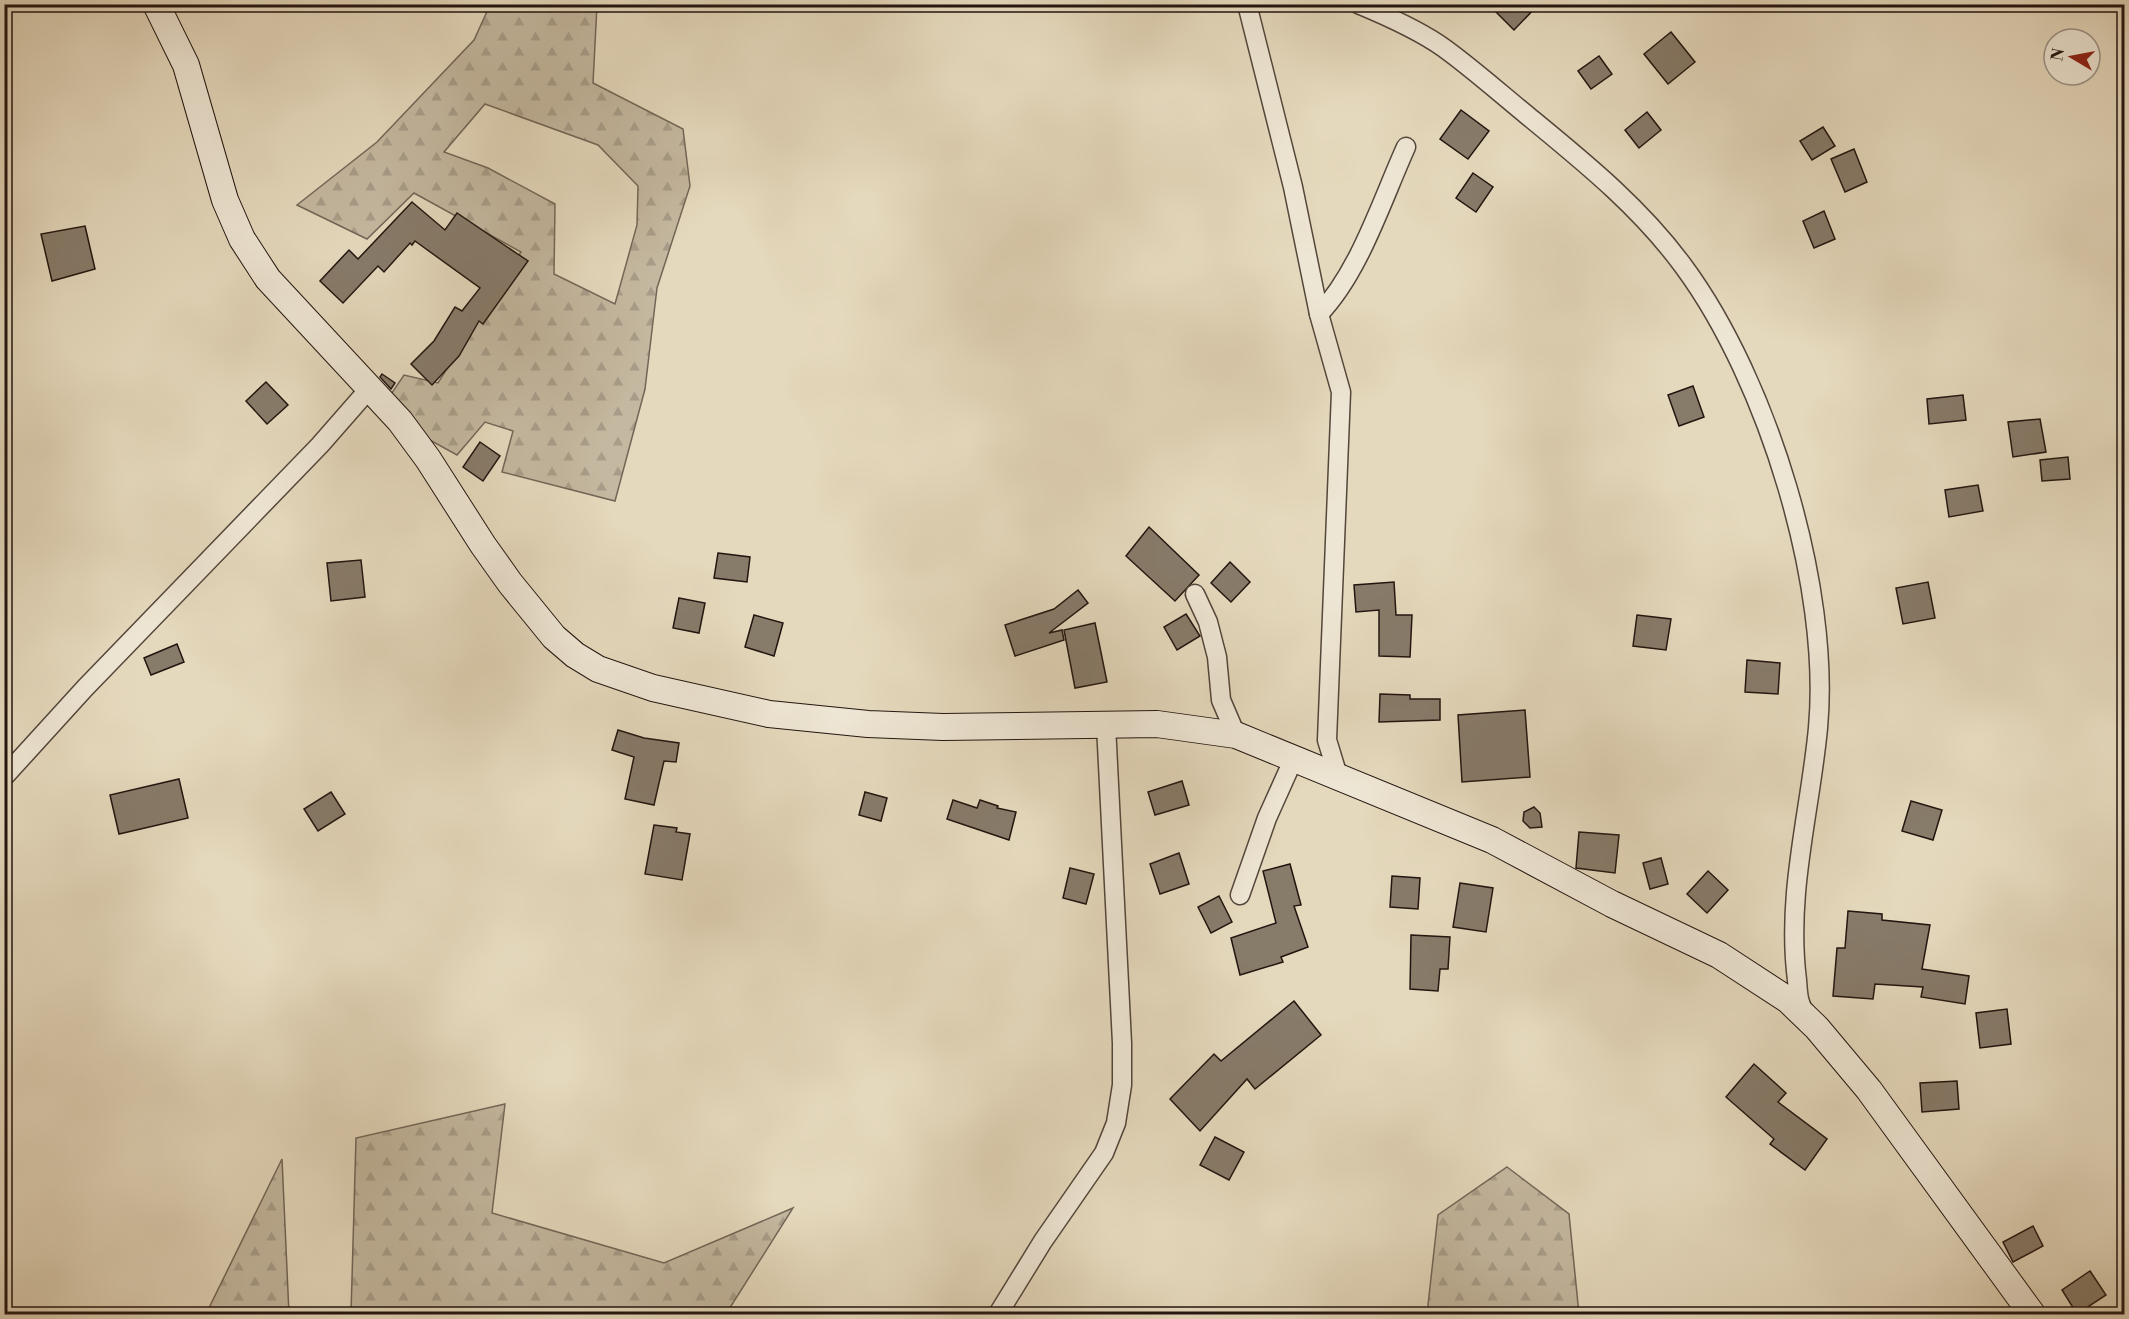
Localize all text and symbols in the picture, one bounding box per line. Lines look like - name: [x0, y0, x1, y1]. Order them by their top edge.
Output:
- north arrow: [2042, 27, 2102, 87]
- text: N: [2047, 46, 2069, 63]

